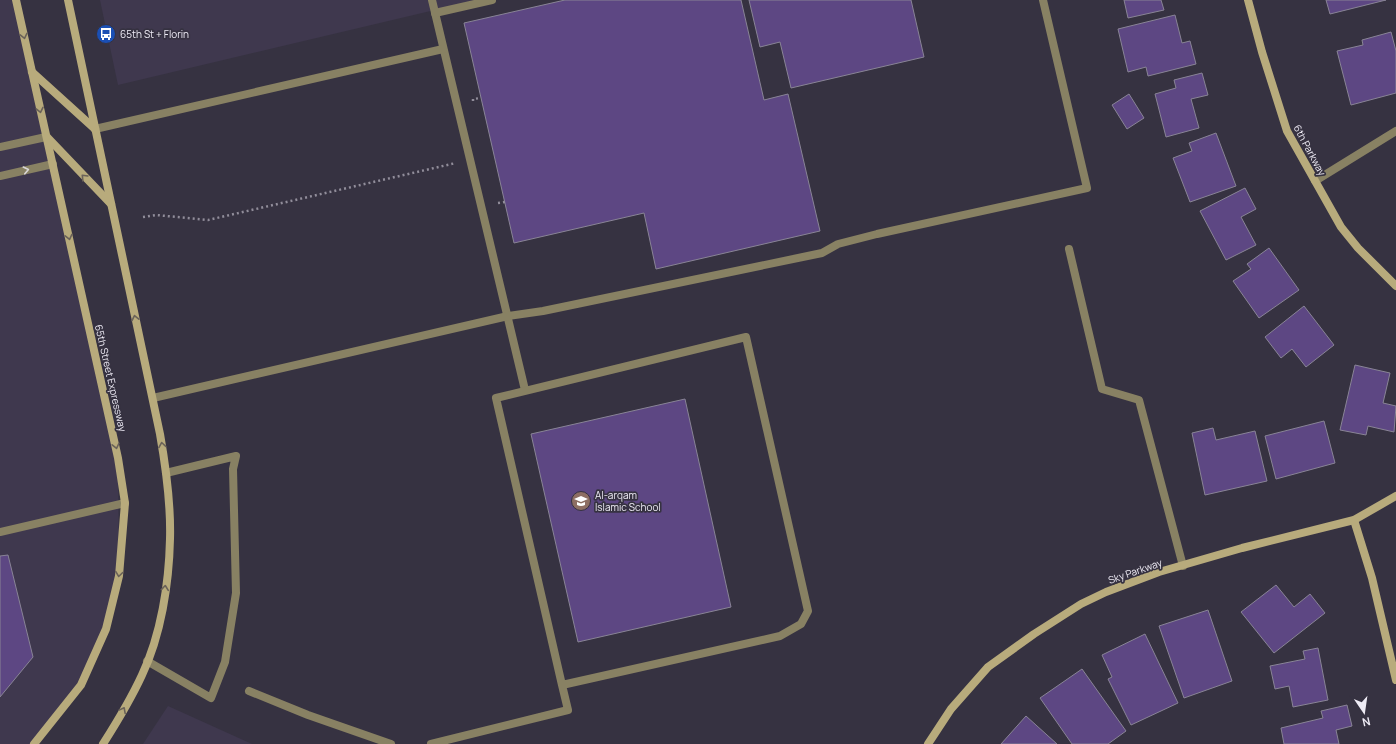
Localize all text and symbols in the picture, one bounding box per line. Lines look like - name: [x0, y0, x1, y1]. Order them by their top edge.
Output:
- bus stop icon: 65th St + Florin: [95, 23, 117, 45]
- place label: 65th St + Florin: [120, 27, 189, 41]
- one-way arrow: [19, 33, 27, 39]
- one-way arrow: [36, 107, 44, 113]
- street label: 6th Parkway: [1291, 122, 1330, 179]
- one-way arrow: [23, 167, 30, 175]
- one-way arrow: [82, 174, 89, 181]
- one-way arrow: [64, 234, 72, 240]
- one-way arrow: [132, 315, 140, 321]
- street label: 65th Street Expressway: [92, 323, 130, 434]
- one-way arrow: [111, 442, 119, 449]
- one-way arrow: [158, 442, 167, 448]
- place label: Al-arqam Islamic School: [595, 488, 661, 514]
- school or university icon: Al-arqam Islamic School: [570, 490, 592, 512]
- street label: Sky Parkway: [1106, 555, 1165, 587]
- one-way arrow: [115, 571, 124, 578]
- one-way arrow: [160, 585, 169, 591]
- north arrow: [1344, 692, 1384, 732]
- one-way arrow: [118, 707, 126, 715]
- text: N: [1361, 714, 1372, 730]

